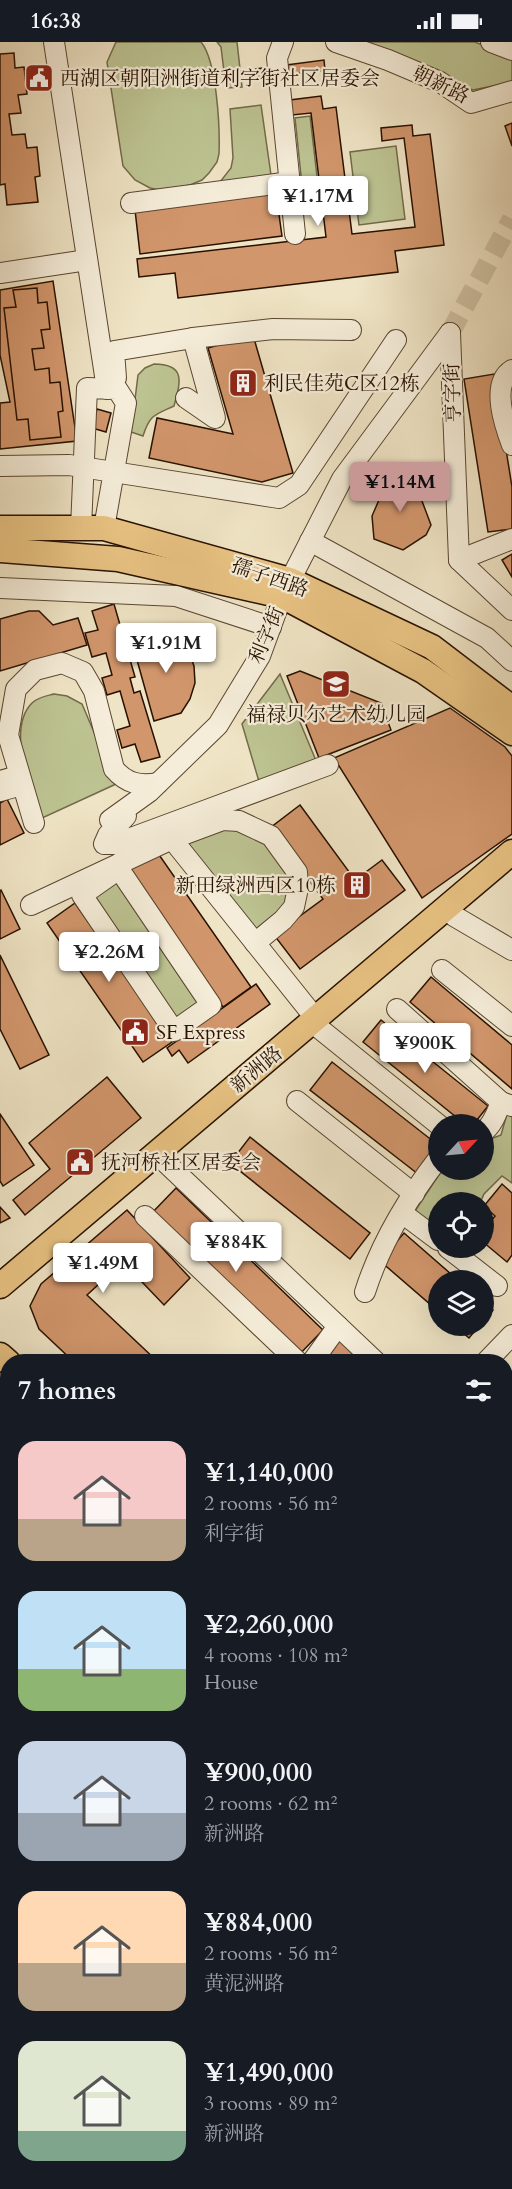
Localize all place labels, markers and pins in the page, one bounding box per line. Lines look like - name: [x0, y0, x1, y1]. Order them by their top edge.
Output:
- public building icon: 西湖区朝阳洲街道利字街社区居委会: [23, 62, 55, 94]
- place label: 西湖区朝阳洲街道利字街社区居委会: [60, 65, 380, 92]
- pin: ¥1.17M: [269, 176, 367, 227]
- building icon: 利民佳苑C区12栋: [227, 367, 259, 399]
- place label: 利民佳苑C区12栋: [264, 370, 420, 397]
- pin: ¥1.14M: [351, 462, 449, 513]
- pin: ¥1.91M: [117, 623, 215, 674]
- school or university icon: 福禄贝尔艺术幼儿园: [320, 668, 352, 700]
- place label: 福禄贝尔艺术幼儿园: [246, 701, 426, 728]
- building icon: 新田绿洲西区10栋: [341, 869, 373, 901]
- place label: 新田绿洲西区10栋: [176, 872, 336, 899]
- pin: ¥2.26M: [60, 932, 158, 983]
- public building icon: SF Express: [119, 1016, 151, 1048]
- place label: SF Express: [156, 1019, 245, 1046]
- pin: ¥900K: [383, 1023, 467, 1074]
- public building icon: 抚河桥社区居委会: [64, 1146, 96, 1178]
- place label: 抚河桥社区居委会: [101, 1149, 261, 1176]
- pin: ¥884K: [194, 1222, 278, 1273]
- pin: ¥1.49M: [54, 1243, 152, 1294]

